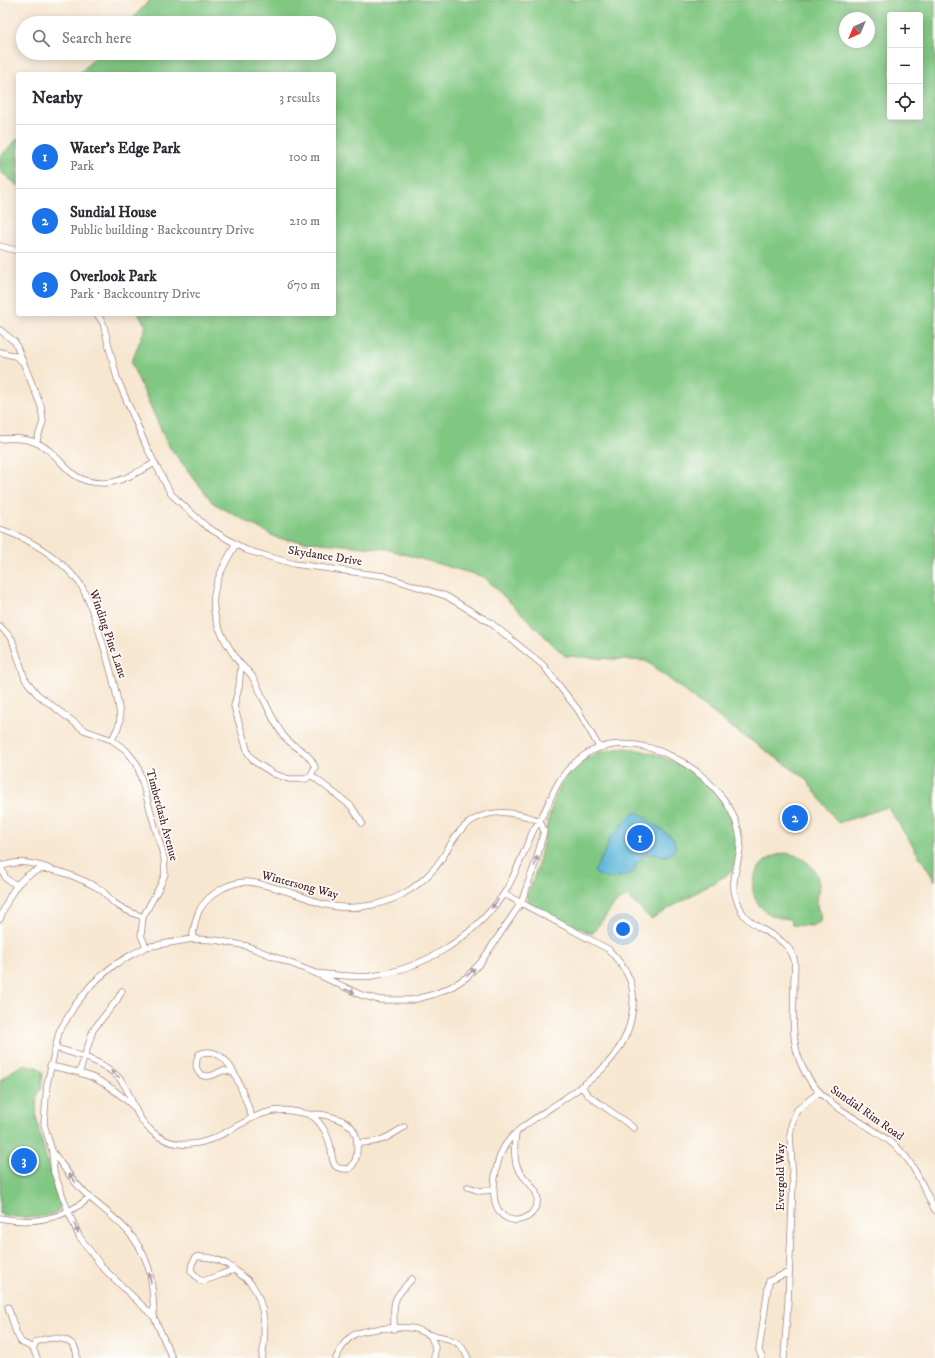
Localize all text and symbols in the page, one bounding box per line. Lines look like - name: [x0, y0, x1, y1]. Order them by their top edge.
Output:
- north arrow: [839, 12, 875, 48]
- map controls: [887, 12, 923, 120]
- button: +: [887, 12, 923, 48]
- search box: [16, 16, 336, 60]
- icon: search: [30, 27, 52, 49]
- text: Search here: [62, 29, 131, 48]
- button: −: [887, 48, 923, 84]
- button: locate: [887, 84, 923, 120]
- text: Nearby: [32, 87, 82, 109]
- text: 3 results: [279, 90, 320, 106]
- text: Water's Edge Park: [70, 139, 181, 158]
- text: 1: [43, 149, 47, 165]
- text: 100 m: [289, 149, 320, 165]
- text: Park: [70, 158, 94, 174]
- text: Sundial House: [70, 203, 156, 222]
- text: 2: [42, 213, 48, 229]
- text: 210 m: [289, 213, 320, 229]
- text: Public building · Backcountry Drive: [70, 222, 254, 238]
- text: Overlook Park: [70, 267, 157, 286]
- text: 3: [43, 277, 47, 293]
- text: 670 m: [287, 277, 320, 293]
- text: Park · Backcountry Drive: [70, 286, 200, 302]
- street label: Skydance Drive: [287, 543, 363, 569]
- street label: Winding Pine Lane: [85, 587, 130, 680]
- street label: Timberdash Avenue: [143, 767, 182, 863]
- pin: 2: [782, 803, 808, 833]
- pin: 1: [627, 823, 653, 853]
- one-way arrow: [533, 855, 539, 867]
- street label: Wintersong Way: [259, 867, 340, 903]
- one-way arrow: [491, 898, 500, 909]
- your location: [613, 919, 633, 939]
- one-way arrow: [466, 967, 476, 977]
- one-way arrow: [344, 988, 356, 994]
- one-way arrow: [109, 1070, 120, 1079]
- street label: Sundial Rim Road: [827, 1082, 907, 1144]
- street label: Evergold Way: [773, 1143, 788, 1211]
- pin: 3: [11, 1146, 37, 1176]
- one-way arrow: [68, 1173, 76, 1184]
- one-way arrow: [73, 1223, 79, 1235]
- one-way arrow: [147, 1272, 153, 1285]

